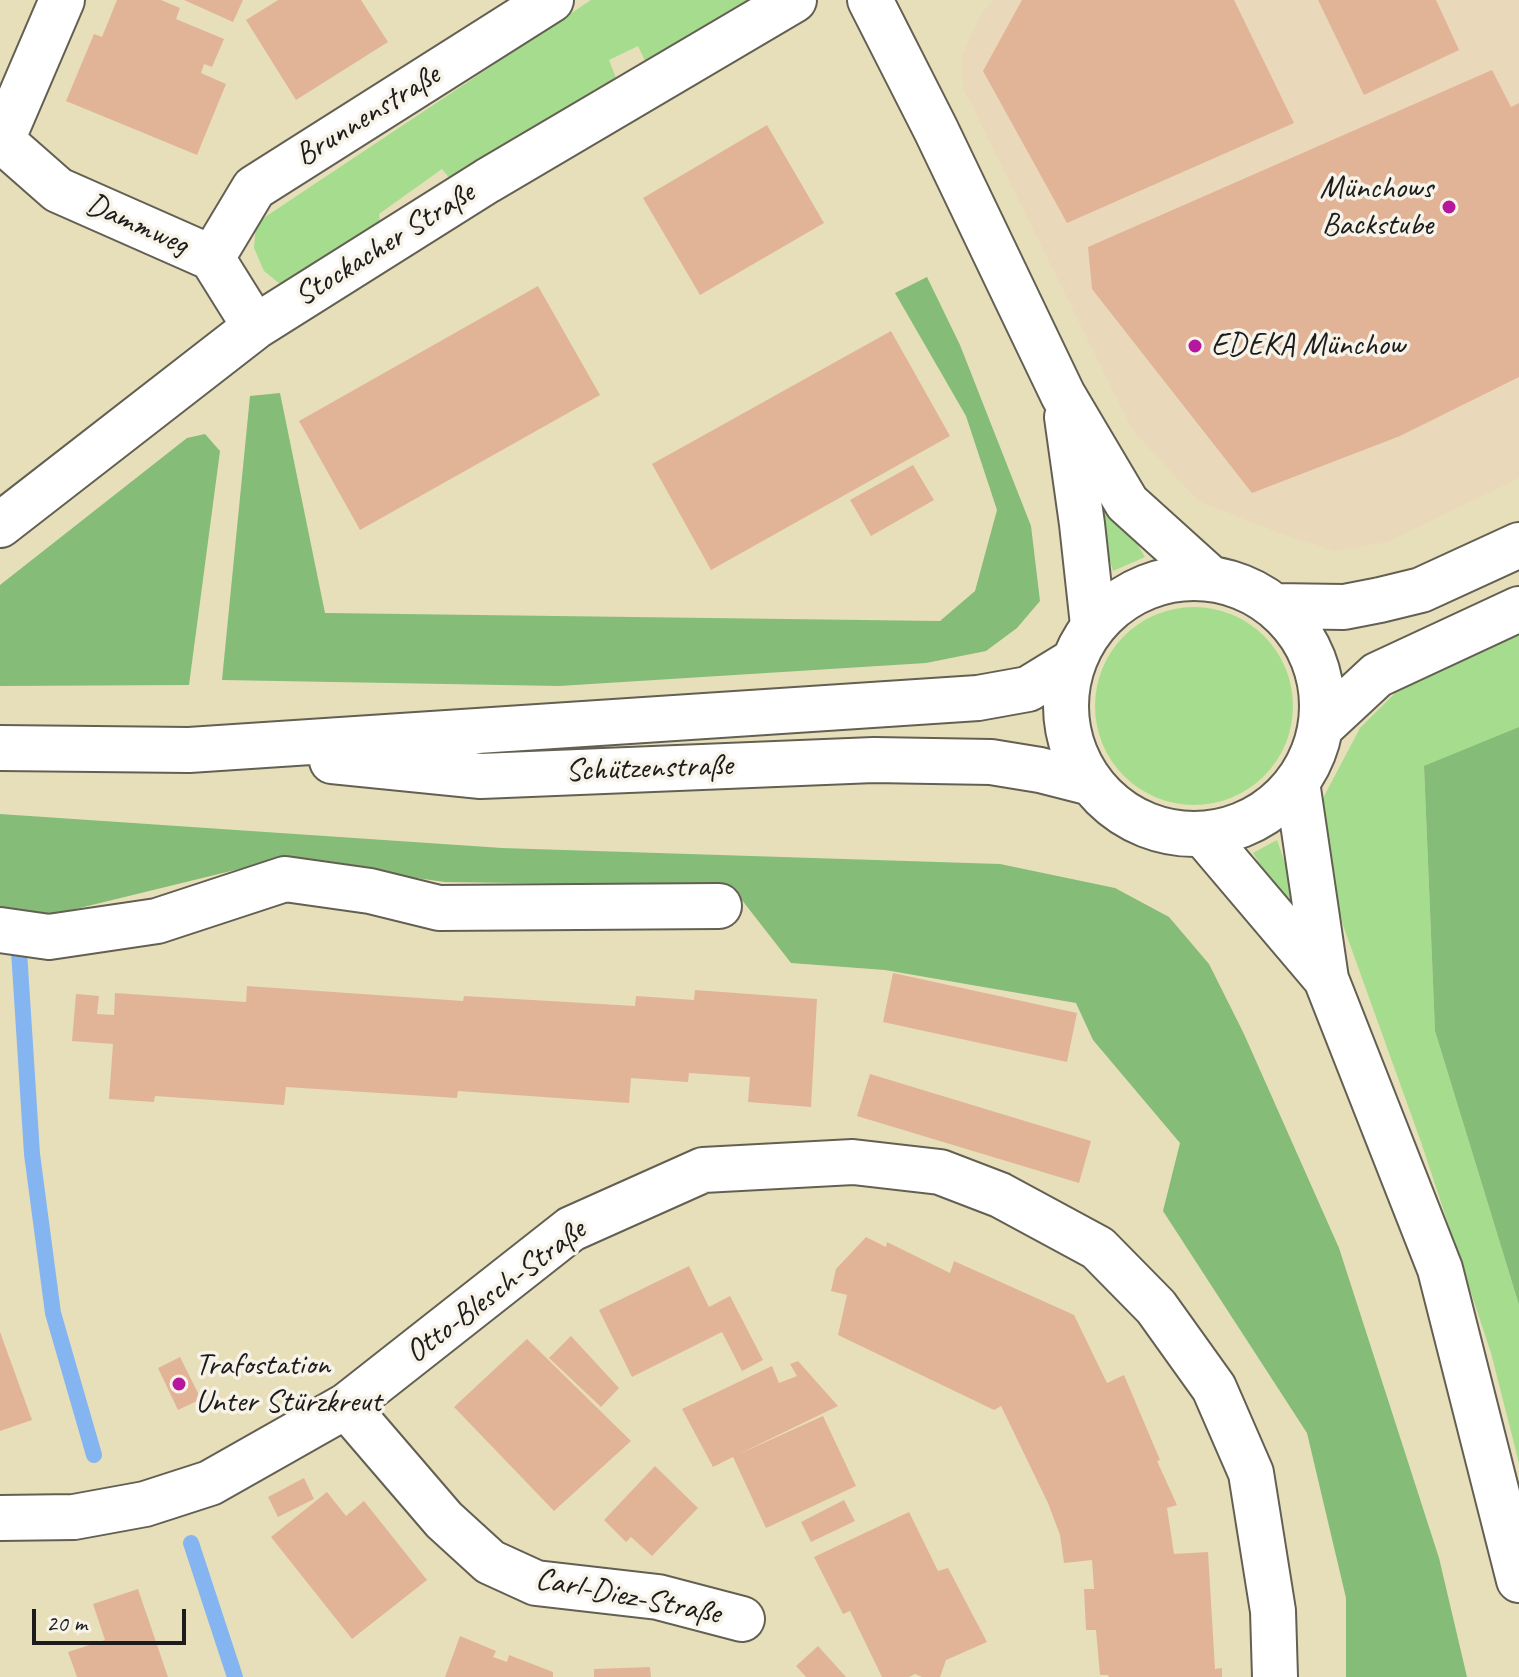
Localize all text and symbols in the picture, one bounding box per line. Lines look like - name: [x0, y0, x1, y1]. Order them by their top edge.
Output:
- street label: Brunnenstraße: [289, 57, 447, 175]
- place label: Münchows Backstube: [1320, 170, 1433, 245]
- street label: Stockacher Straße: [288, 174, 482, 316]
- street label: Dammweg: [80, 185, 194, 265]
- marker: Münchows Backstube: [1440, 198, 1458, 216]
- place label: EDEKA Münchow: [1211, 327, 1405, 365]
- marker: EDEKA Münchow: [1186, 337, 1204, 355]
- street label: Schützenstraße: [565, 747, 733, 791]
- street label: Otto-Blesch-Straße: [398, 1212, 594, 1372]
- place label: Trafostation Unter Stürzkreut: [195, 1347, 381, 1422]
- marker: Trafostation Unter Stürzkreut: [170, 1375, 188, 1393]
- street label: Carl-Diez-Straße: [532, 1560, 724, 1634]
- scale bar: [36, 1593, 190, 1643]
- text: 20 m: [46, 1608, 87, 1638]

